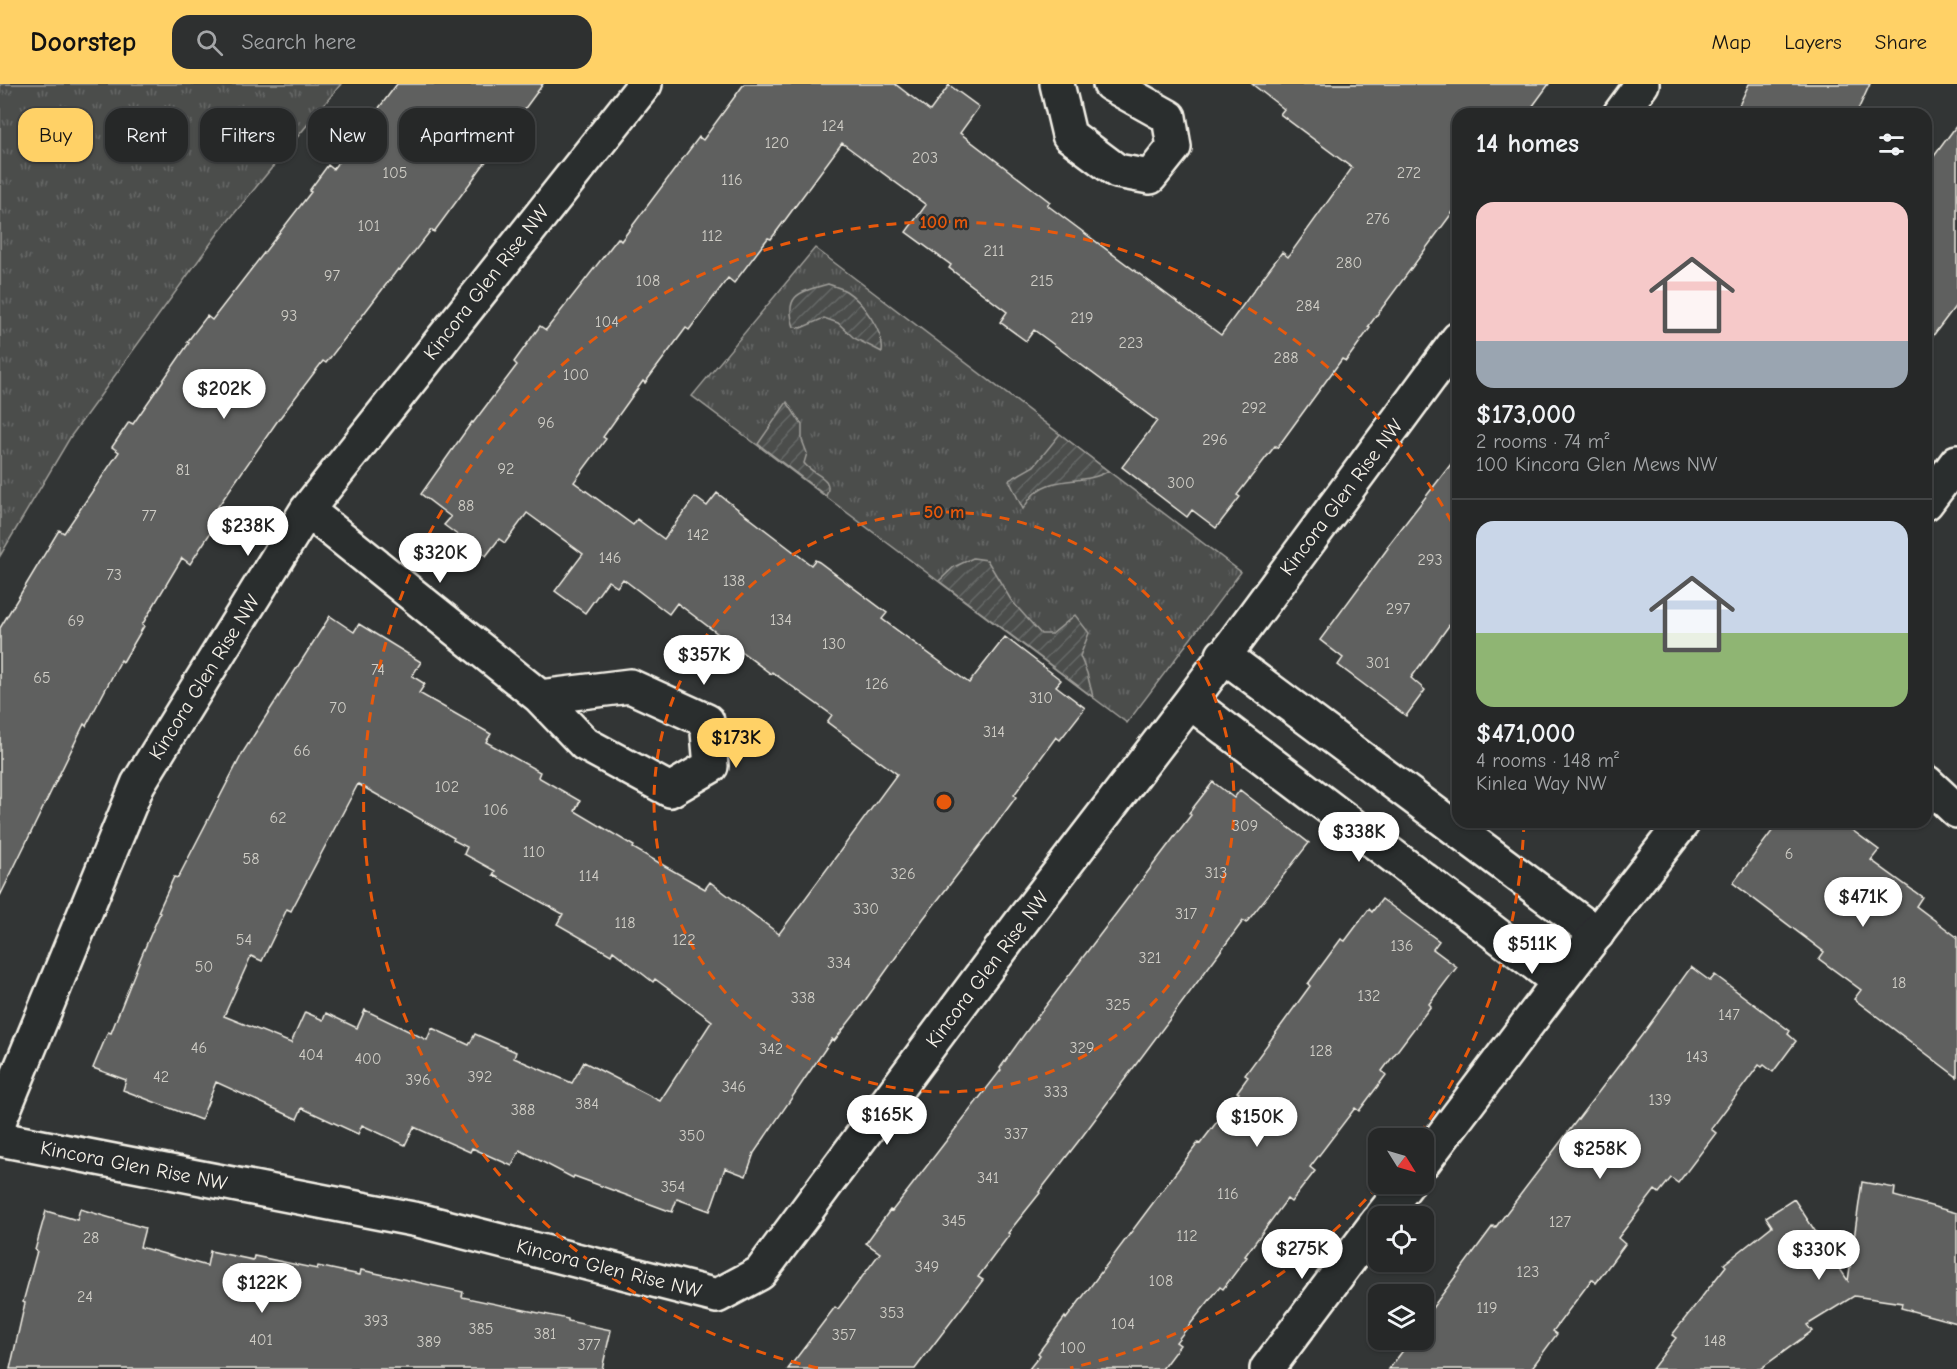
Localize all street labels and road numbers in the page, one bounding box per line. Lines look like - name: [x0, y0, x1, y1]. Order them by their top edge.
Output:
- street label: Kincora Glen Rise NW: [419, 200, 554, 364]
- street label: Kincora Glen Rise NW: [1275, 414, 1408, 580]
- street label: Kincora Glen Rise NW: [144, 590, 265, 764]
- street label: Kincora Glen Rise NW: [921, 886, 1054, 1052]
- street label: Kincora Glen Rise NW: [38, 1136, 230, 1195]
- street label: Kincora Glen Rise NW: [514, 1234, 704, 1303]

